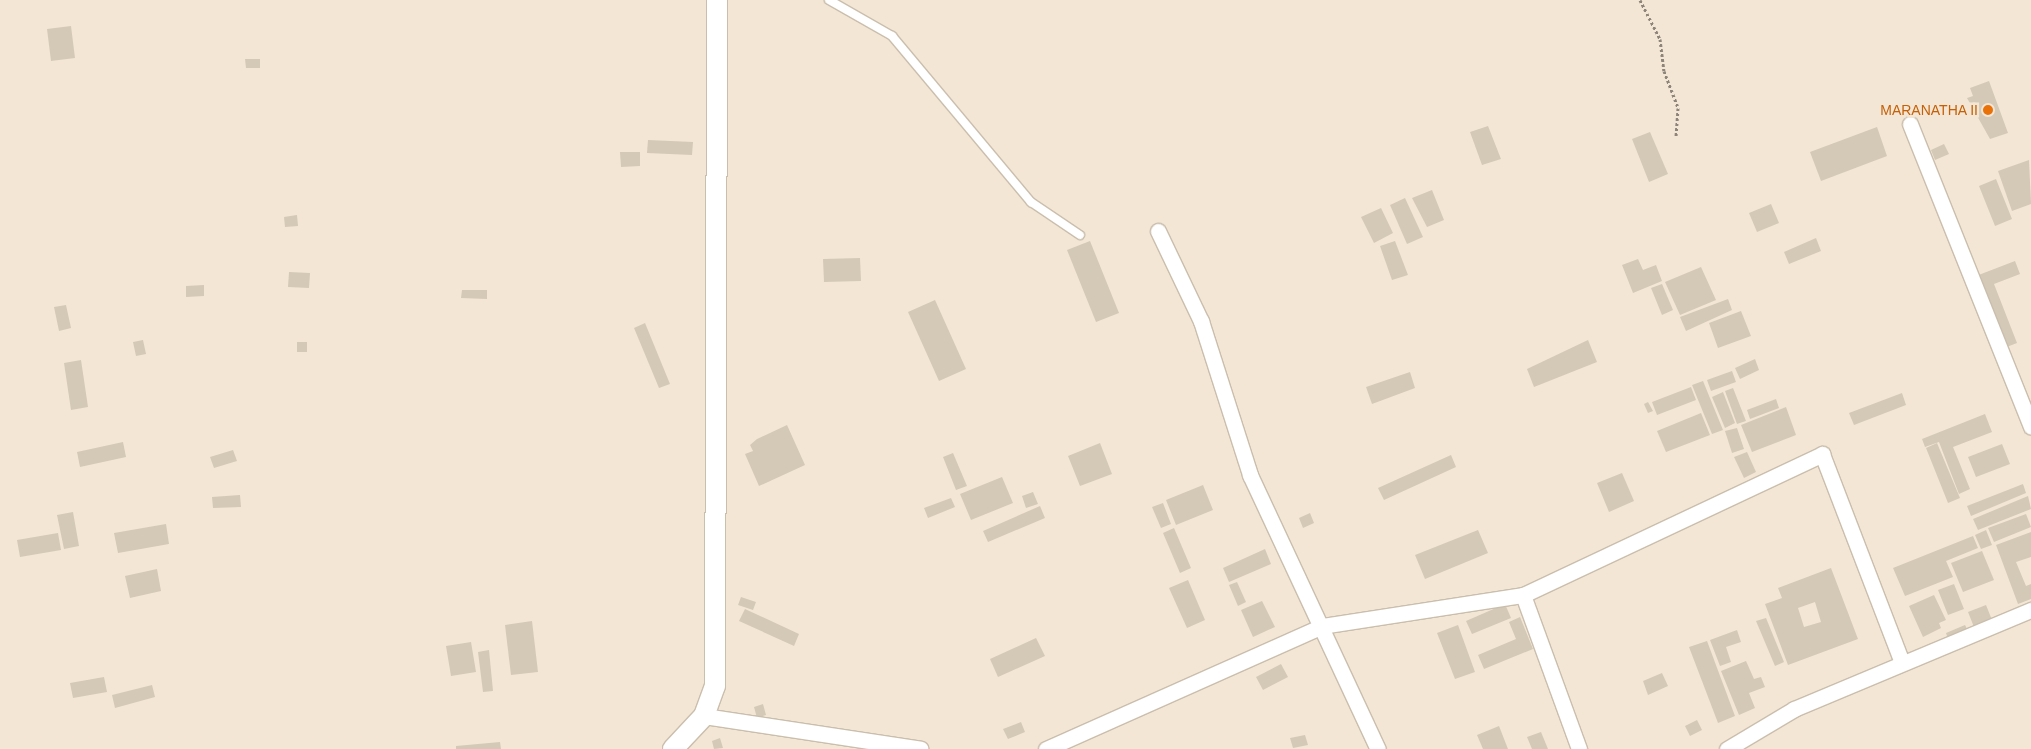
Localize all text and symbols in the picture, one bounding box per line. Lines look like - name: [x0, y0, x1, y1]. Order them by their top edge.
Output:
- place label: MARANATHA II: [1879, 102, 1978, 118]
- marker: MARANATHA II: [1982, 104, 1994, 116]

